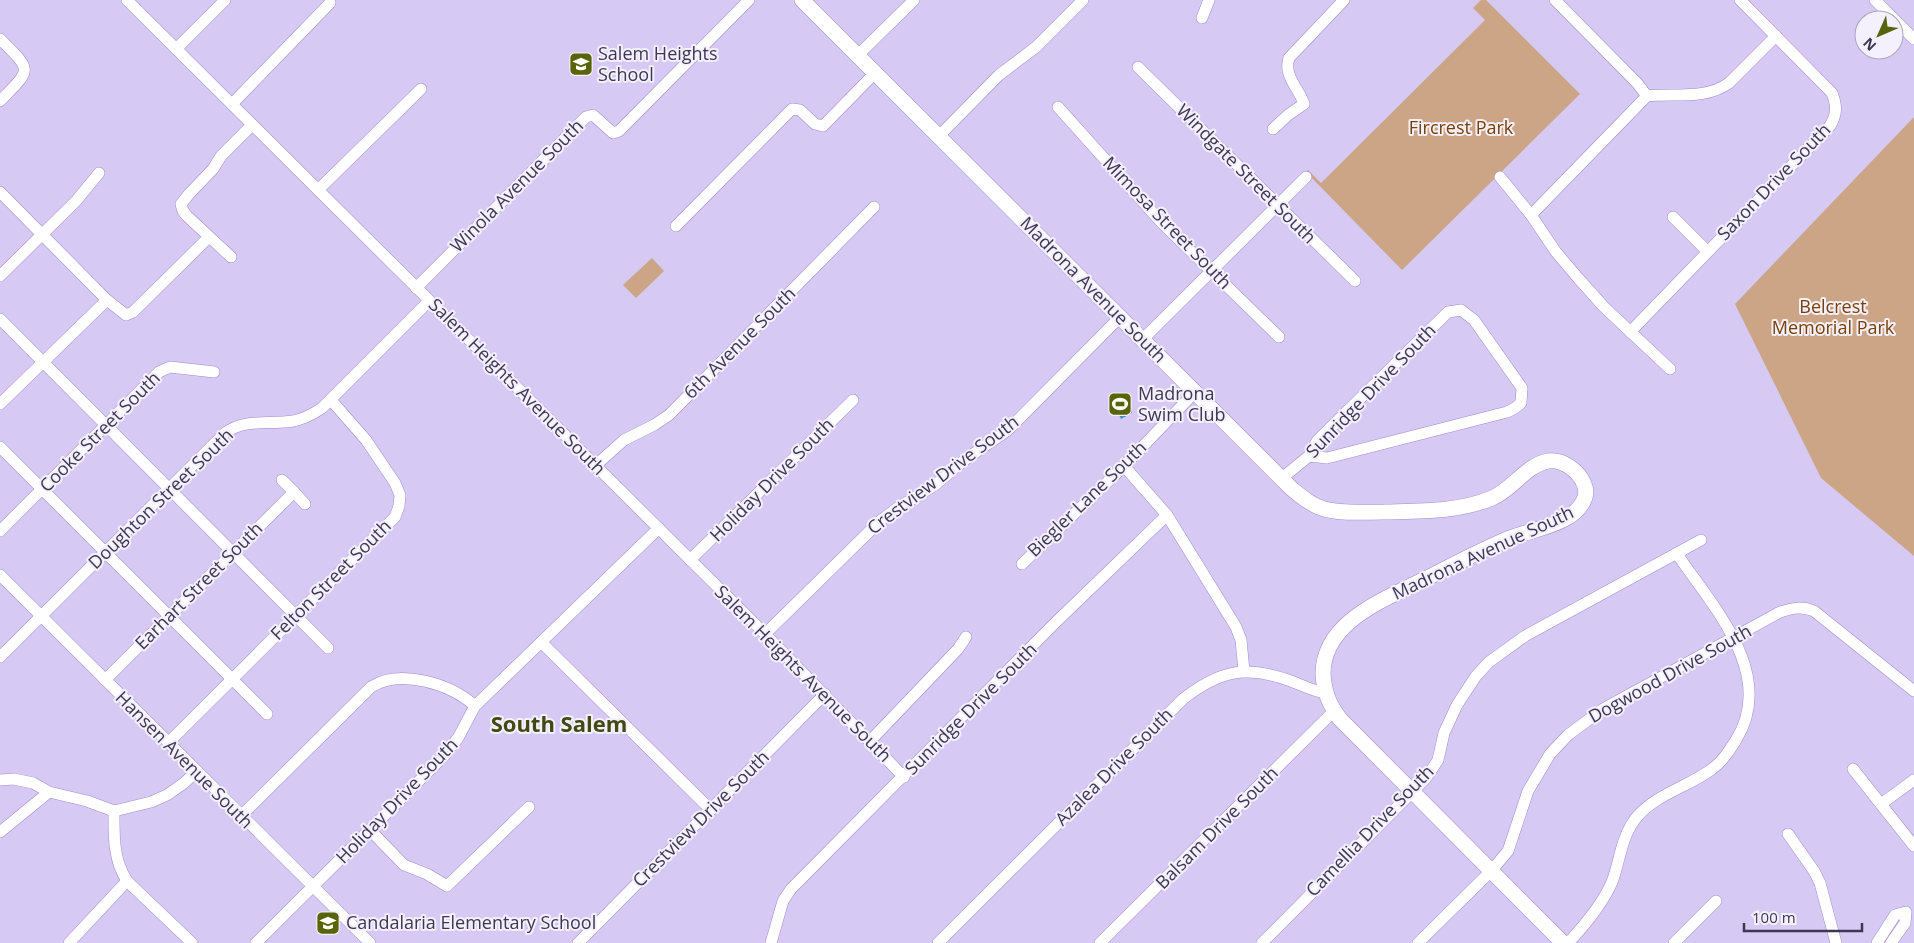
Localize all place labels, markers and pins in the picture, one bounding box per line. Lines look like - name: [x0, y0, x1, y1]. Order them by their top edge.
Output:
- place label: Salem Heights School: [598, 41, 718, 86]
- school or university icon: Salem Heights School: [568, 51, 594, 77]
- place label: Madrona Swim Club: [1138, 381, 1226, 426]
- sports icon: Madrona Swim Club: [1107, 391, 1133, 417]
- school or university icon: Candalaria Elementary School: [315, 910, 341, 936]
- place label: Candalaria Elementary School: [346, 910, 596, 934]

